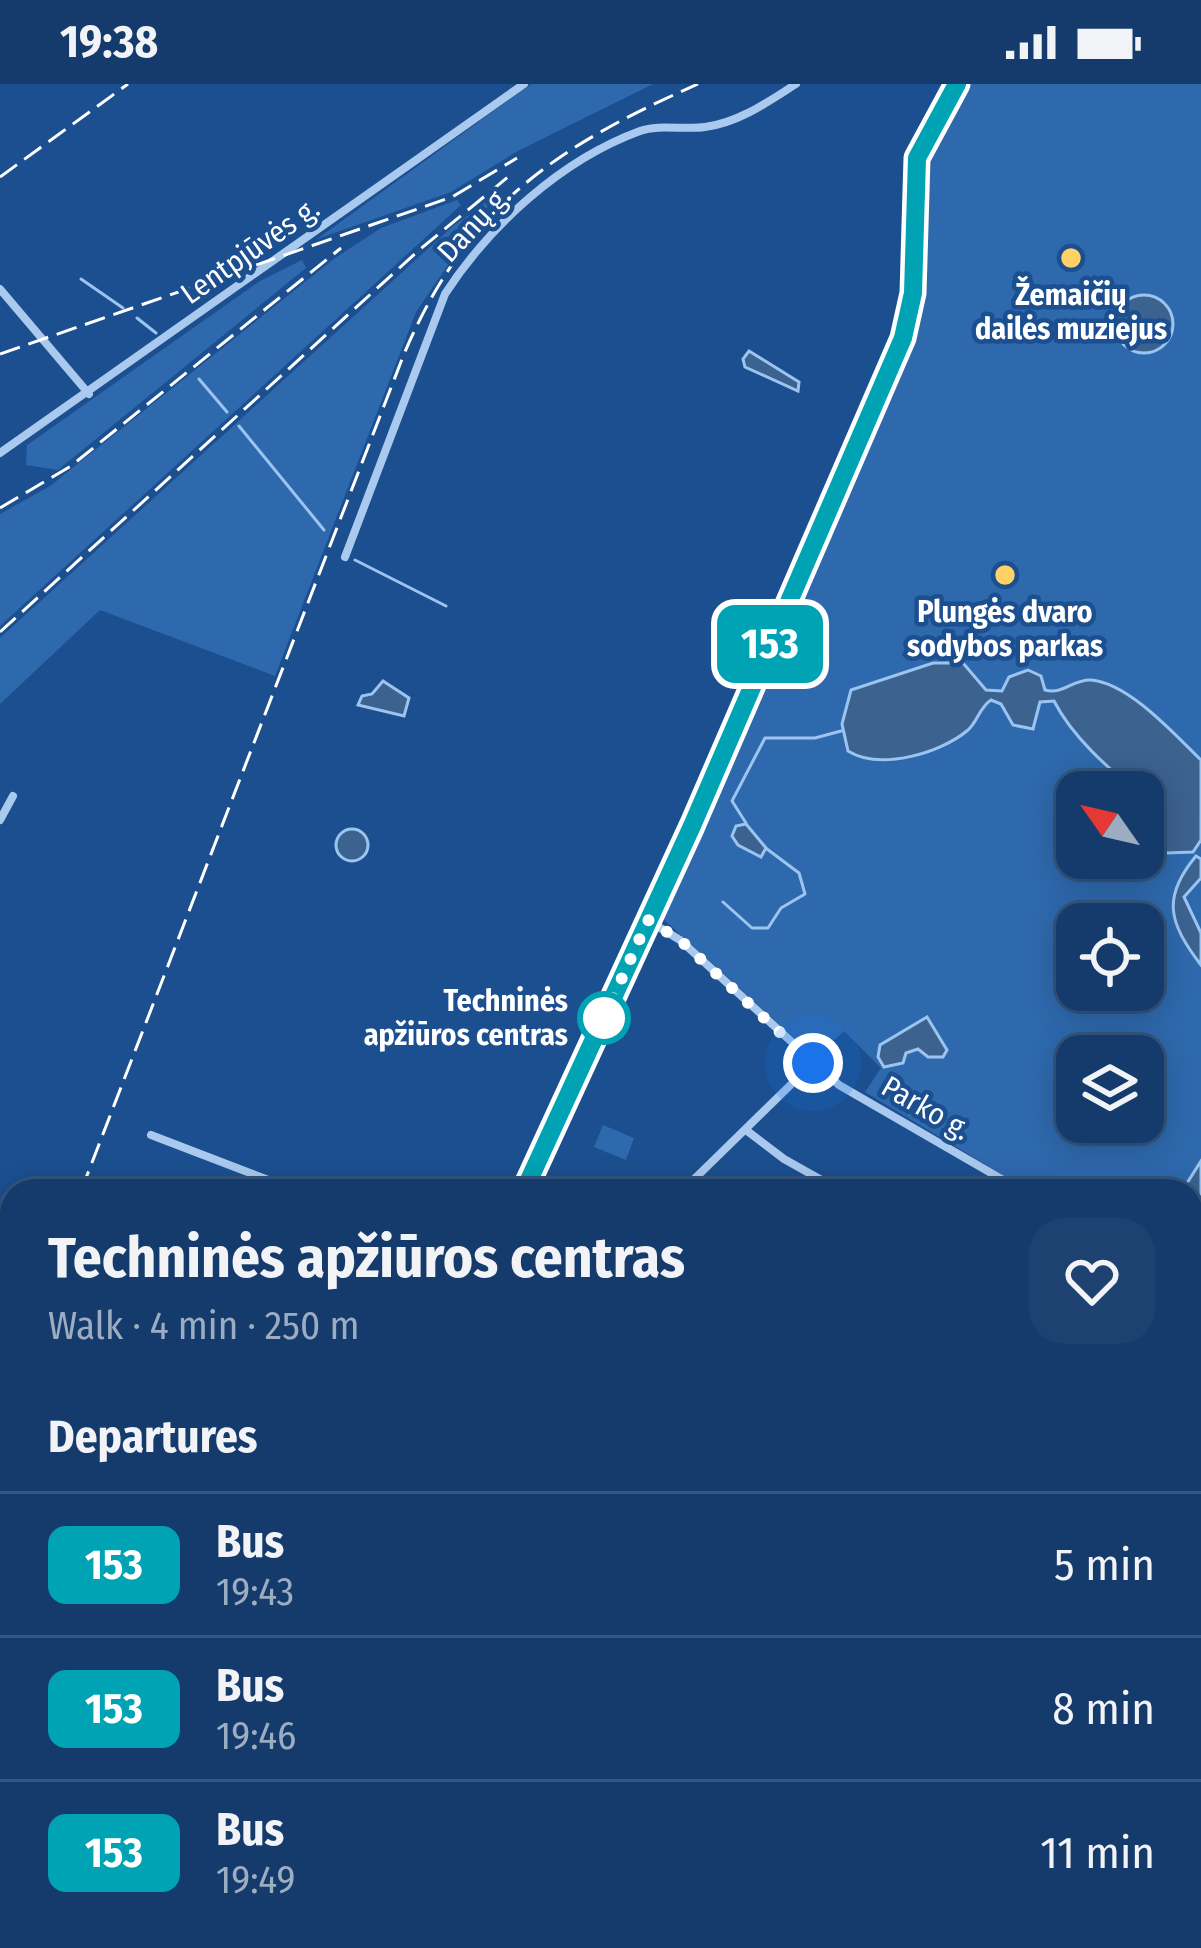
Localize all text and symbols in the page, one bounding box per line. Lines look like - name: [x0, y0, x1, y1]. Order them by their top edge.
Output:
- text: 19:38: [60, 15, 158, 69]
- street label: Danų g.: [430, 179, 518, 269]
- street label: Lentpjūvės g.: [174, 190, 326, 312]
- marker: Žemaičių dailės muziejus: [1058, 245, 1084, 271]
- place label: Žemaičių dailės muziejus: [975, 275, 1167, 347]
- marker: Plungės dvaro sodybos parkas: [992, 562, 1018, 588]
- place label: Plungės dvaro sodybos parkas: [907, 594, 1103, 664]
- line badge: 153: [701, 605, 839, 683]
- text: 153: [741, 619, 799, 669]
- north arrow: [1056, 771, 1164, 879]
- map controls: [1056, 771, 1164, 1143]
- button: locate: [1056, 903, 1164, 1011]
- place label: Techninės apžiūros centras: [364, 983, 568, 1053]
- marker: Techninės apžiūros centras: [579, 993, 629, 1043]
- your location: [783, 1033, 843, 1093]
- button: layers: [1056, 1035, 1164, 1143]
- street label: Parko g.: [875, 1068, 977, 1148]
- button: heart: [1029, 1218, 1155, 1344]
- text: Techninės apžiūros centras: [48, 1224, 685, 1292]
- text: Walk · 4 min · 250 m: [48, 1303, 359, 1349]
- text: Departures: [48, 1410, 257, 1464]
- text: Bus: [216, 1515, 284, 1569]
- text: 5 min: [1054, 1538, 1155, 1592]
- text: 153: [85, 1540, 143, 1590]
- text: 19:43: [216, 1569, 294, 1615]
- text: Bus: [216, 1659, 284, 1713]
- text: 8 min: [1052, 1682, 1155, 1736]
- text: 153: [85, 1684, 143, 1734]
- text: 19:46: [216, 1713, 296, 1759]
- text: Bus: [216, 1803, 284, 1857]
- text: 11 min: [1040, 1826, 1155, 1880]
- text: 153: [85, 1828, 143, 1878]
- text: 19:49: [216, 1857, 295, 1903]

